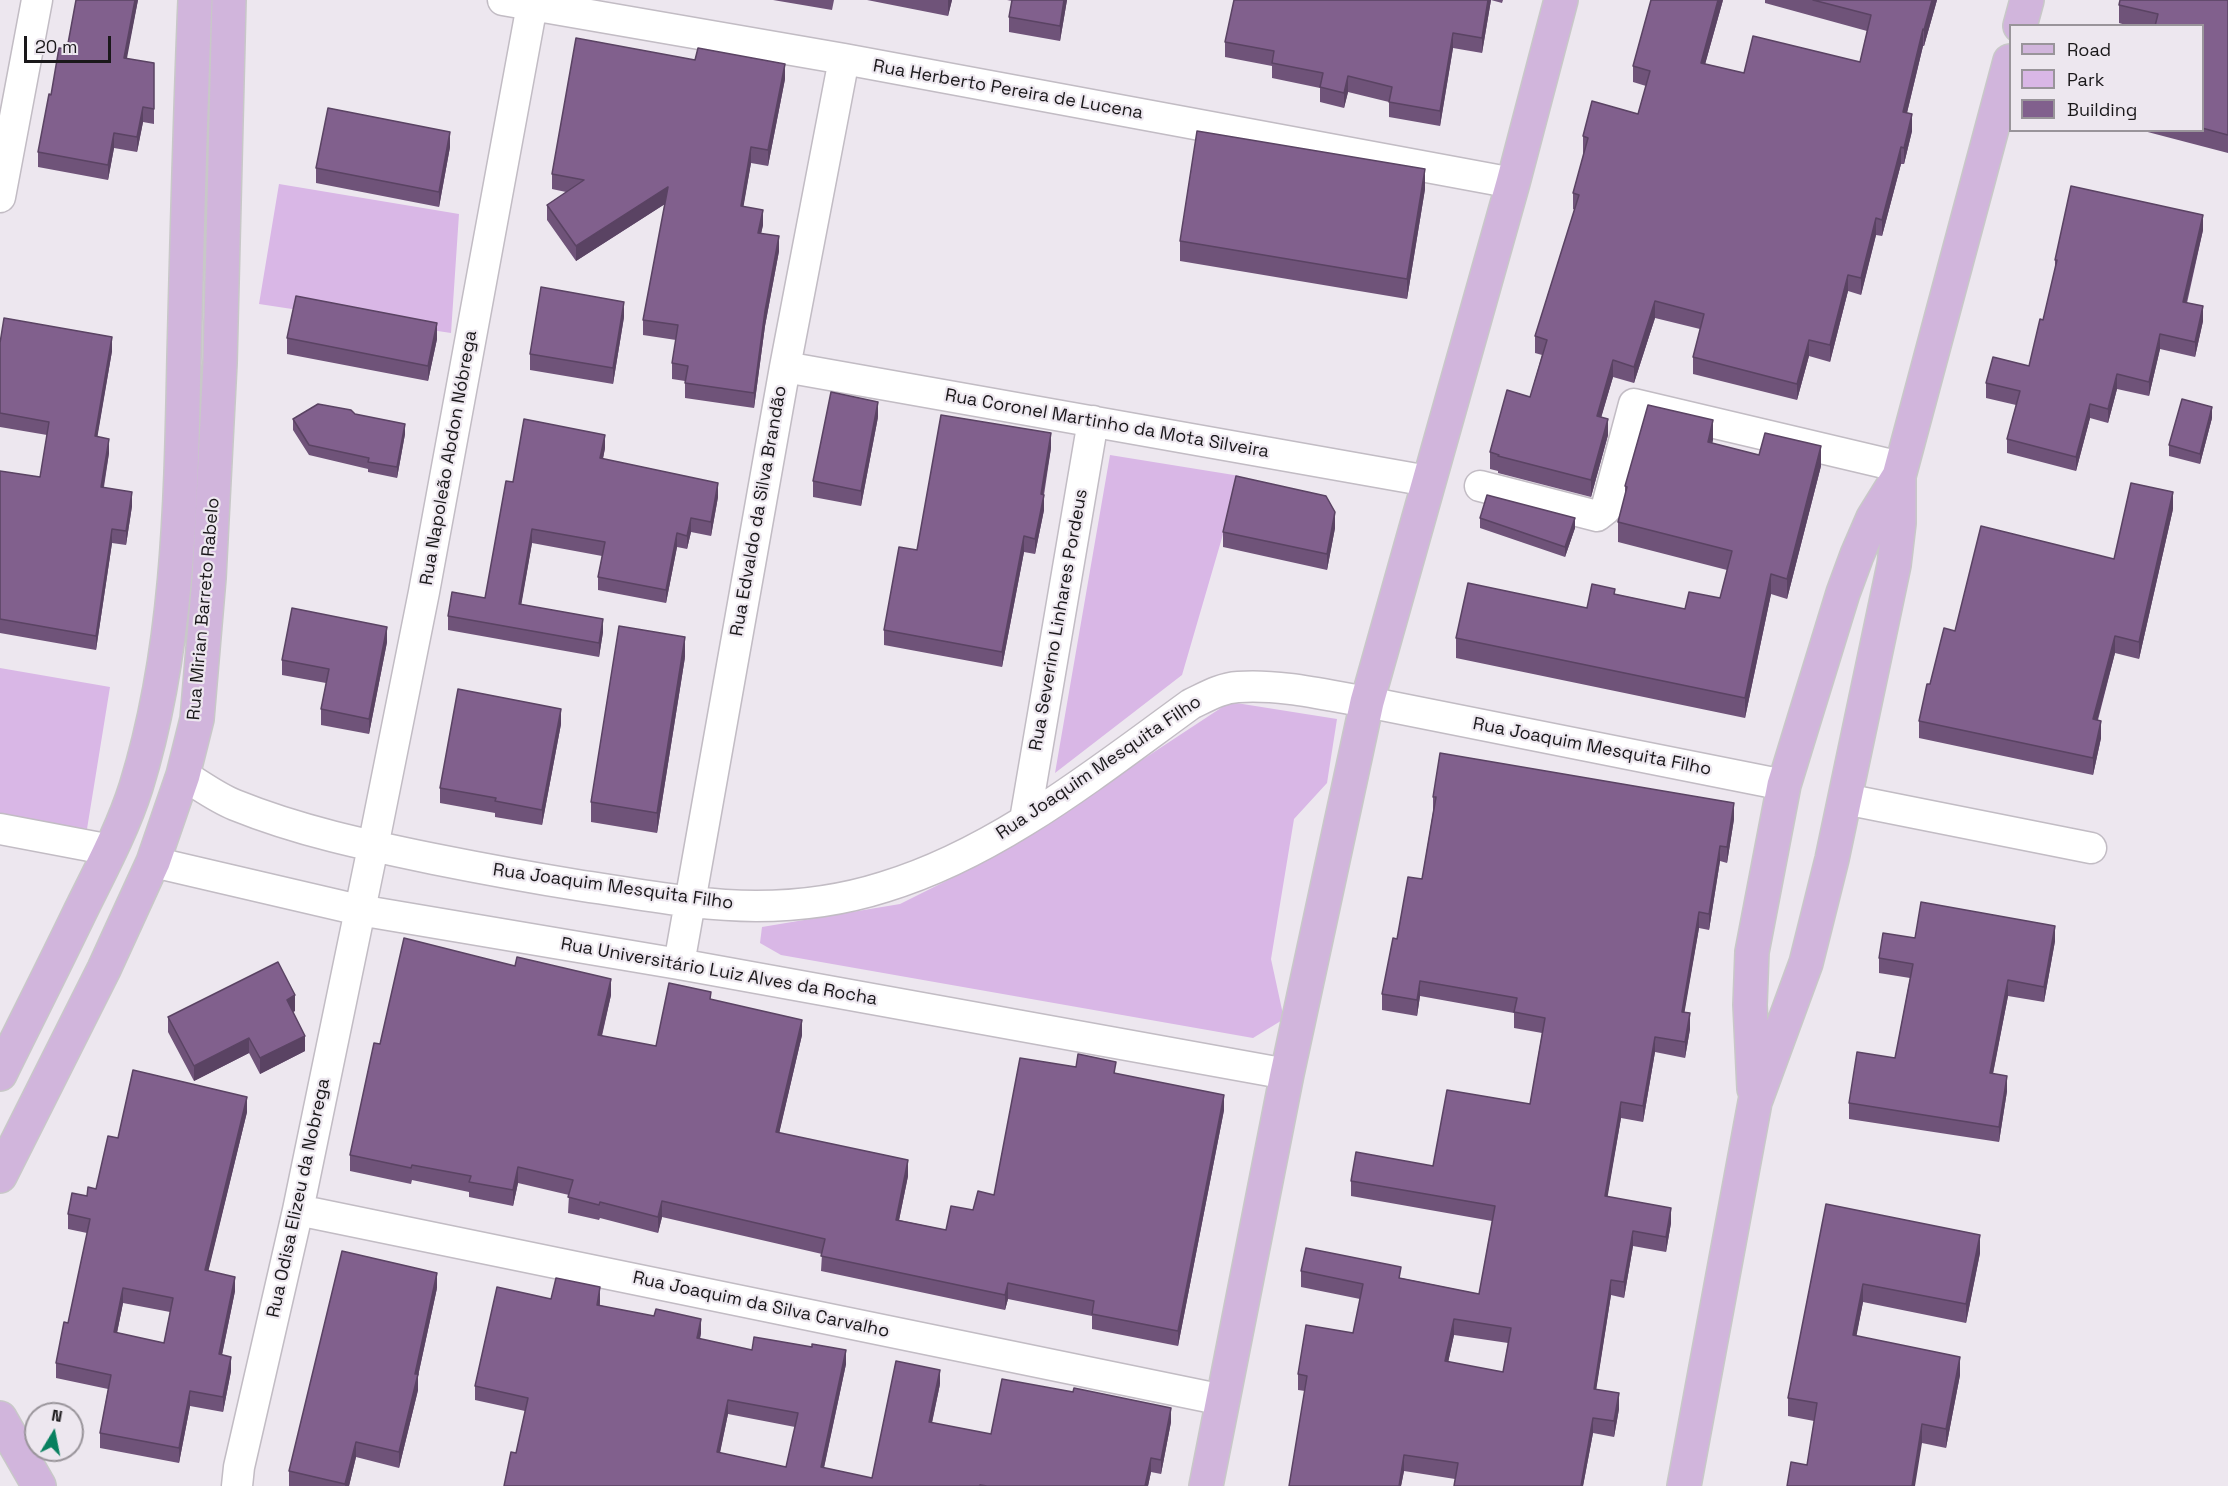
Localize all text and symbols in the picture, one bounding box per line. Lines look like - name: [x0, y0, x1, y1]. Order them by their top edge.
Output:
- scale bar: [27, 24, 114, 62]
- legend: [2009, 24, 2204, 132]
- text: 20 m: [35, 35, 78, 58]
- text: Road: [2067, 38, 2111, 61]
- street label: Rua Herberto Pereira de Lucena: [871, 56, 1145, 124]
- text: Park: [2067, 68, 2104, 91]
- text: Building: [2067, 98, 2137, 121]
- street label: Rua Napoleão Abdon Nóbrega: [416, 329, 482, 587]
- street label: Rua Edvaldo da Silva Brandão: [726, 384, 792, 638]
- street label: Rua Coronel Martinho da Mota Silveira: [943, 385, 1271, 463]
- street label: Rua Severino Linhares Pordeus: [1025, 487, 1093, 753]
- street label: Rua Mirian Barreto Rabelo: [184, 497, 224, 721]
- street label: Rua Joaquim Mesquita Filho: [992, 691, 1206, 845]
- street label: Rua Joaquim Mesquita Filho: [1471, 713, 1713, 781]
- street label: Rua Joaquim Mesquita Filho: [491, 859, 735, 915]
- street label: Rua Universitário Luiz Alves da Rocha: [559, 933, 879, 1011]
- street label: Rua Odisa Elizeu da Nobrega: [263, 1076, 335, 1320]
- street label: Rua Joaquim da Silva Carvalho: [631, 1267, 891, 1343]
- north arrow: [24, 1402, 84, 1462]
- text: N: [50, 1404, 64, 1427]

